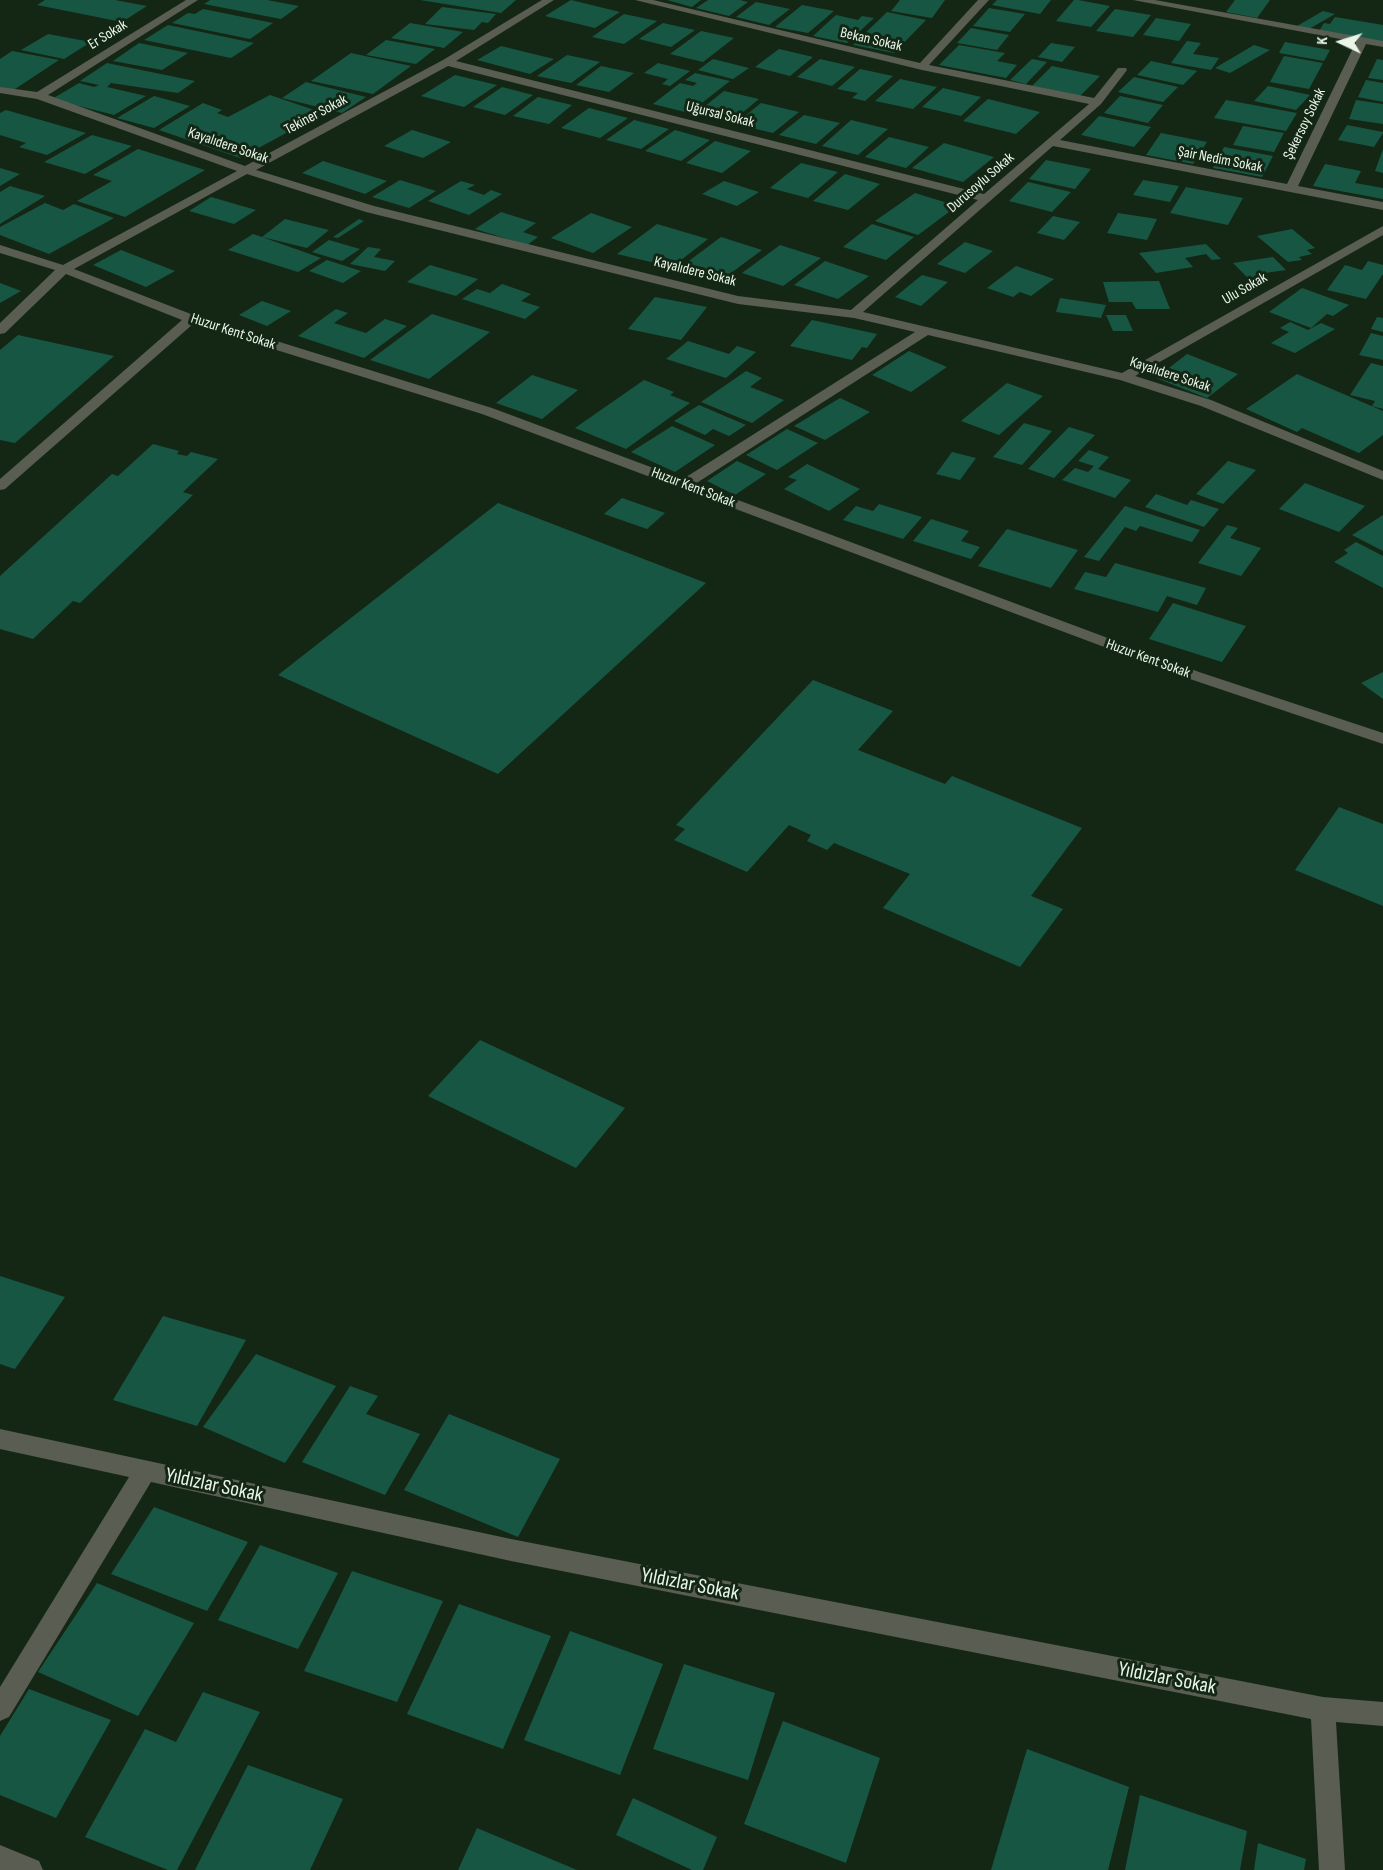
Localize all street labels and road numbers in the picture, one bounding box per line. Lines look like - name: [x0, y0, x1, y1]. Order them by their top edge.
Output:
- street label: Er Sokak: [85, 16, 131, 54]
- street label: Bekan Sokak: [838, 24, 904, 56]
- street label: Şekersoy Sokak: [1280, 85, 1330, 163]
- street label: Tekiner Sokak: [281, 91, 351, 139]
- street label: Uğursal Sokak: [684, 98, 756, 132]
- street label: Kayalıdere Sokak: [185, 124, 271, 168]
- street label: Şair Nedim Sokak: [1176, 143, 1264, 177]
- street label: Durusoylu Sokak: [944, 149, 1018, 217]
- street label: Kayalıdere Sokak: [652, 253, 738, 291]
- street label: Ulu Sokak: [1219, 269, 1271, 309]
- street label: Huzur Kent Sokak: [188, 310, 278, 354]
- street label: Kayalıdere Sokak: [1127, 353, 1213, 397]
- street label: Huzur Kent Sokak: [649, 464, 737, 512]
- street label: Huzur Kent Sokak: [1104, 635, 1192, 683]
- street label: Yıldızlar Sokak: [163, 1463, 265, 1509]
- street label: Yıldızlar Sokak: [639, 1563, 741, 1607]
- street label: Yıldızlar Sokak: [1116, 1657, 1218, 1701]

